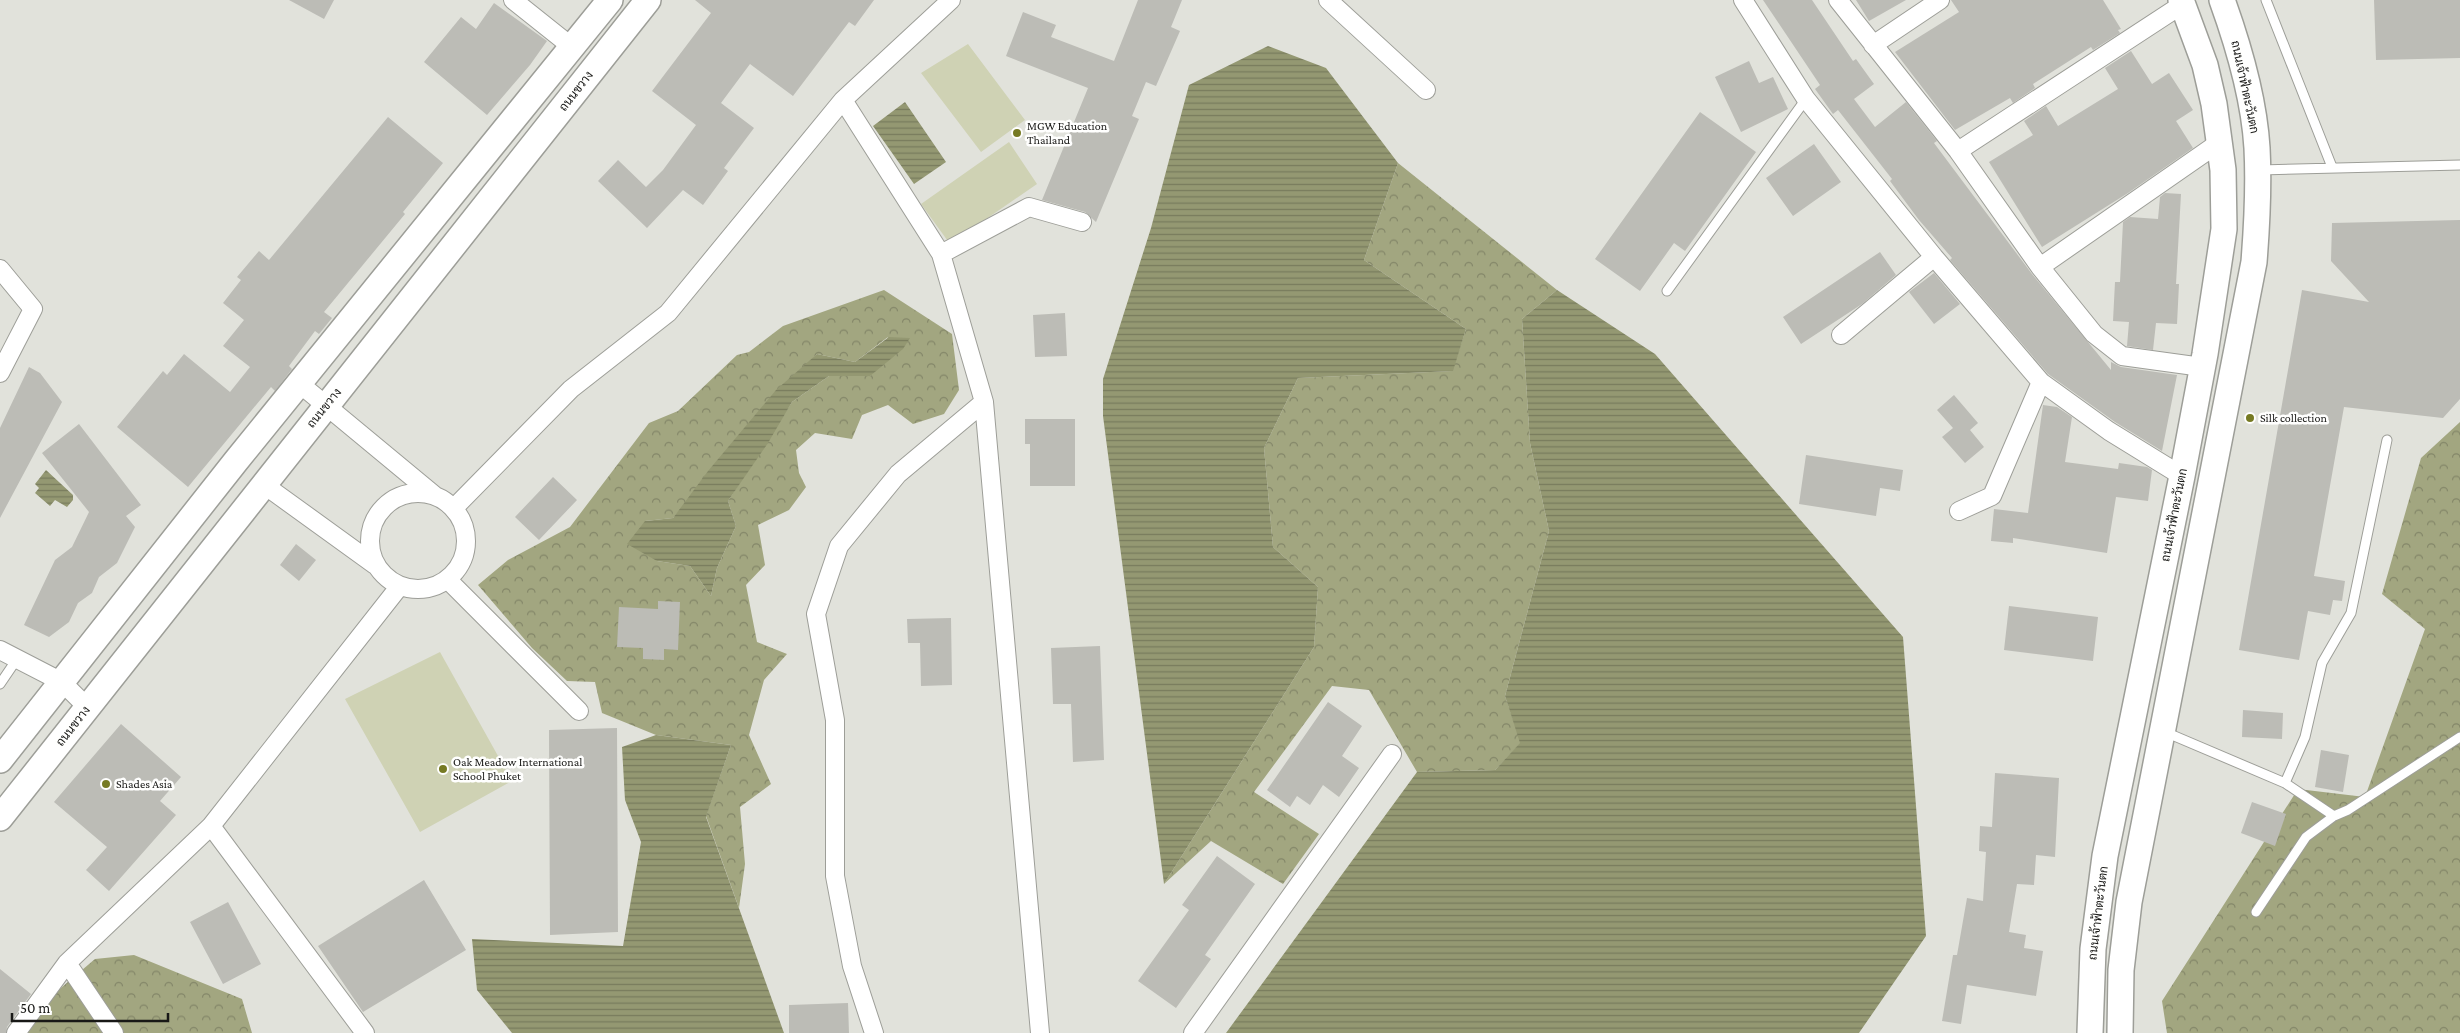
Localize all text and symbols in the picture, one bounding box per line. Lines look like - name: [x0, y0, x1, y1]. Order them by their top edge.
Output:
- street label: ถนนเจ้าฟ้าตะวันตก: [2228, 39, 2262, 135]
- street label: ถนนขวาง: [556, 68, 596, 114]
- place label: MGW Education Thailand: [1027, 119, 1108, 147]
- marker: MGW Education Thailand: [1011, 127, 1023, 139]
- street label: ถนนขวาง: [304, 385, 344, 431]
- place label: Silk collection: [2260, 411, 2327, 425]
- marker: Silk collection: [2244, 412, 2256, 424]
- street label: ถนนเจ้าฟ้าตะวันตก: [2158, 467, 2190, 563]
- street label: ถนนขวาง: [53, 703, 93, 749]
- place label: Oak Meadow International School Phuket: [453, 755, 582, 783]
- marker: Oak Meadow International School Phuket: [437, 763, 449, 775]
- place label: Shades Asia: [116, 777, 173, 791]
- marker: Shades Asia: [100, 778, 112, 790]
- street label: ถนนเจ้าฟ้าตะวันตก: [2085, 865, 2111, 961]
- scale bar: [12, 990, 169, 1022]
- text: 50 m: [20, 1000, 50, 1016]

